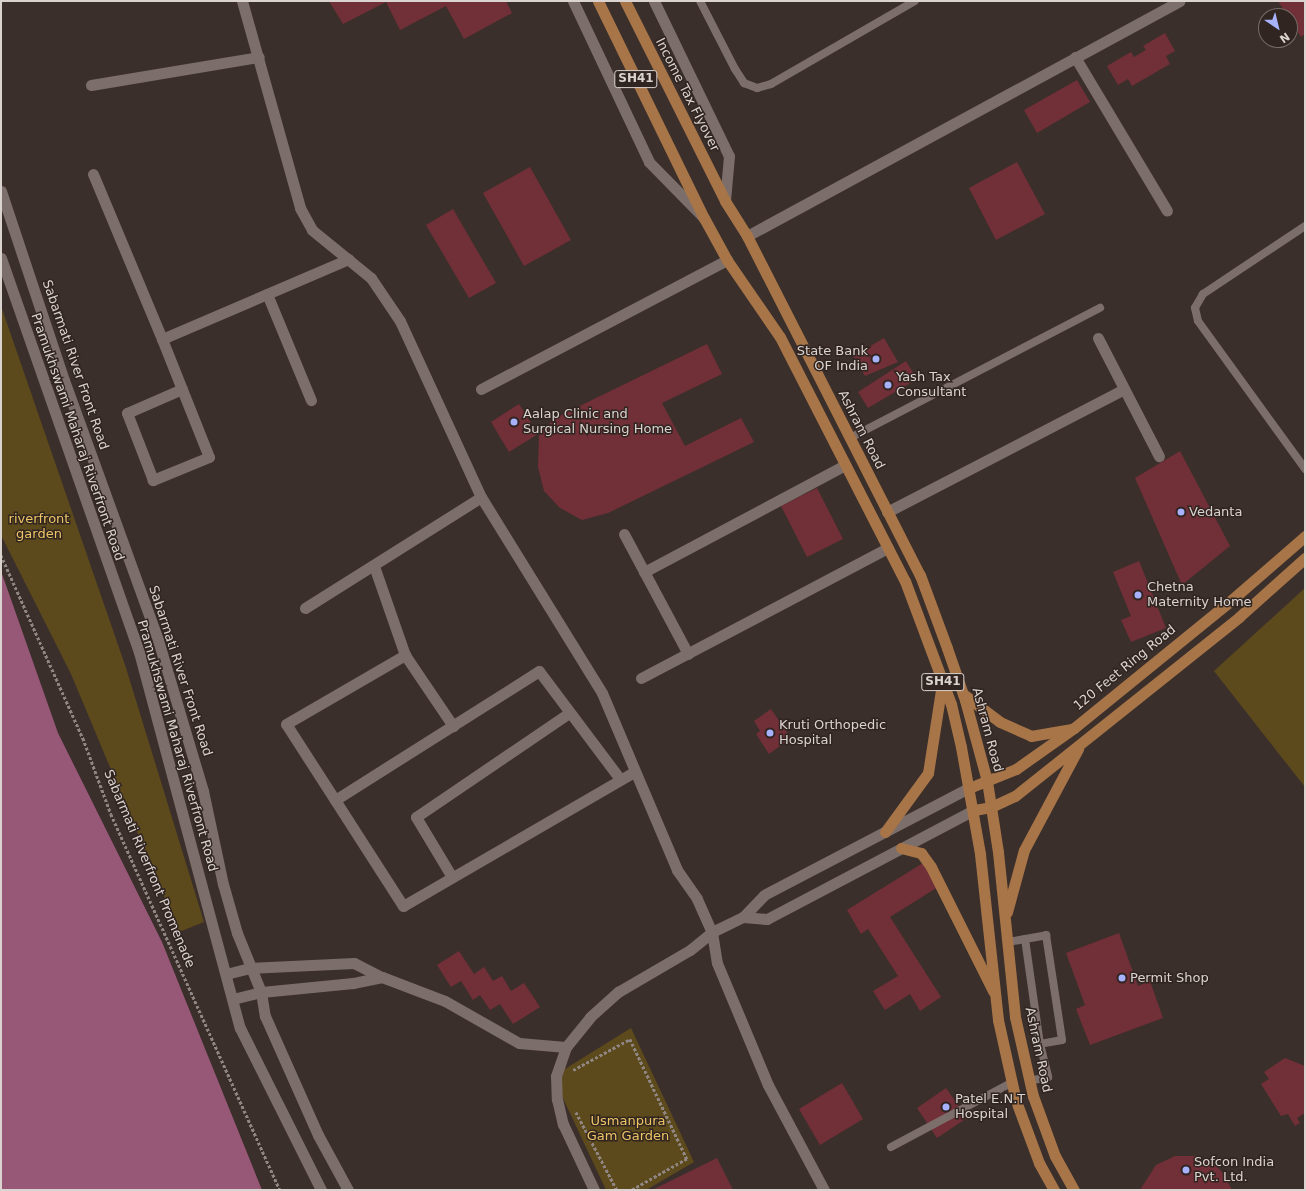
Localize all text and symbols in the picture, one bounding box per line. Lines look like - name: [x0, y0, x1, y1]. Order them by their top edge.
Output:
- north arrow: [1258, 8, 1298, 48]
- text: N: [1277, 29, 1292, 45]
- street label: Income Tax Flyover: [652, 36, 722, 154]
- road number: SH41: [614, 69, 658, 89]
- street label: Sabarmati River Front Road: [39, 278, 111, 452]
- street label: Pramukhswami Maharaj Riverfront Road: [27, 311, 127, 563]
- place label: State Bank OF India: [797, 344, 868, 375]
- marker: State Bank OF India: [871, 354, 881, 364]
- place label: Yash Tax Consultant: [896, 370, 966, 401]
- marker: Yash Tax Consultant: [883, 380, 893, 390]
- street label: Ashram Road: [834, 388, 888, 472]
- place label: Aalap Clinic and Surgical Nursing Home: [523, 407, 672, 438]
- marker: Aalap Clinic and Surgical Nursing Home: [508, 416, 520, 428]
- place label: Vedanta: [1189, 504, 1242, 520]
- marker: Vedanta: [1176, 507, 1186, 517]
- park label: riverfront garden: [9, 512, 69, 543]
- place label: Chetna Maternity Home: [1147, 580, 1252, 611]
- street label: Sabarmati River Front Road: [145, 584, 215, 758]
- marker: Chetna Maternity Home: [1132, 589, 1144, 601]
- street label: Pramukhswami Maharaj Riverfront Road: [134, 618, 220, 874]
- street label: 120 Feet Ring Road: [1071, 622, 1179, 714]
- road number: SH41: [921, 672, 965, 692]
- street label: Ashram Road: [968, 686, 1006, 774]
- place label: Kruti Orthopedic Hospital: [779, 718, 886, 749]
- marker: Kruti Orthopedic Hospital: [764, 727, 776, 739]
- street label: Sabarmati Riverfront Promenade: [100, 768, 198, 970]
- place label: Permit Shop: [1130, 970, 1209, 986]
- marker: Permit Shop: [1117, 973, 1127, 983]
- street label: Ashram Road: [1021, 1006, 1055, 1094]
- place label: Patel E.N.T Hospital: [955, 1092, 1025, 1123]
- marker: Patel E.N.T Hospital: [940, 1101, 952, 1113]
- park label: Usmanpura Gam Garden: [587, 1114, 669, 1145]
- place label: Sofcon India Pvt. Ltd.: [1194, 1155, 1274, 1186]
- marker: Sofcon India Pvt. Ltd.: [1181, 1165, 1191, 1175]

